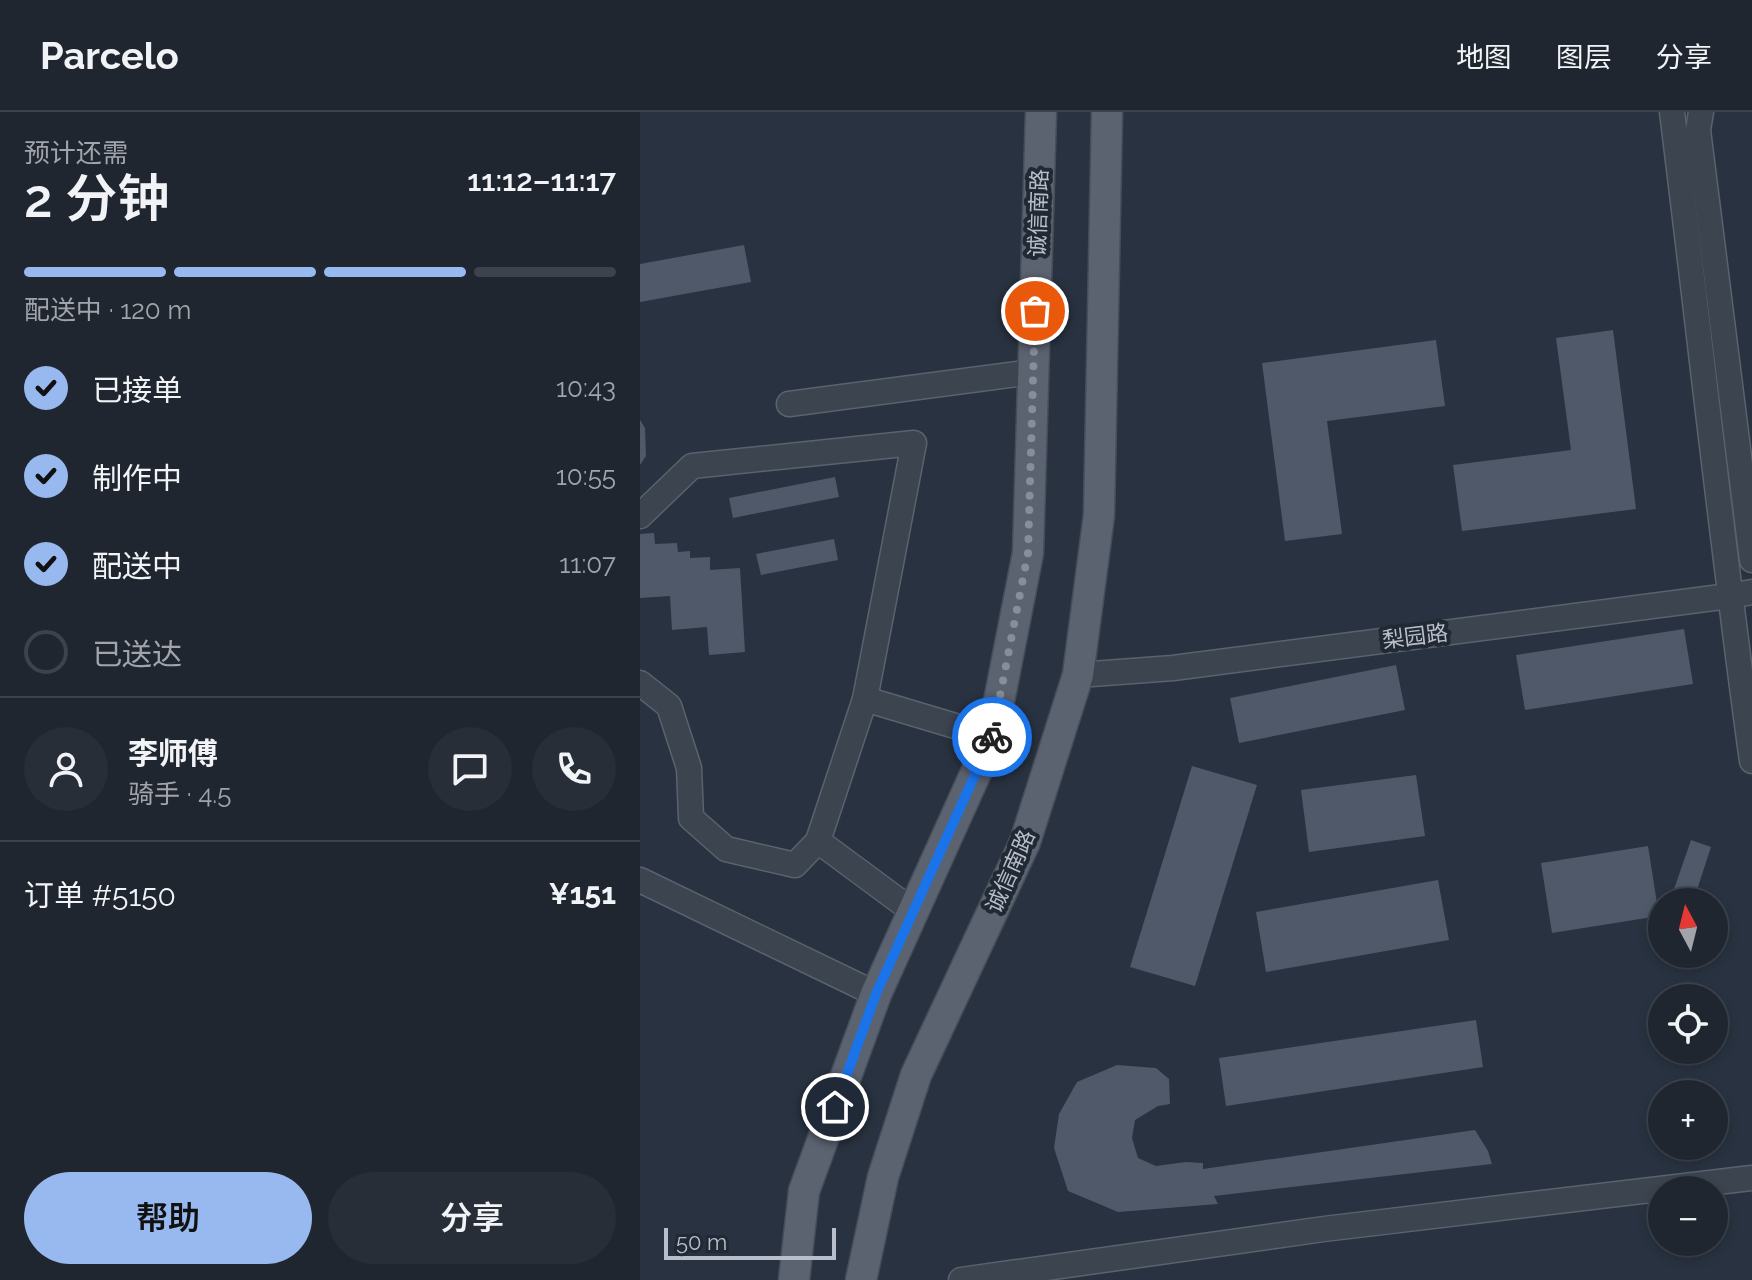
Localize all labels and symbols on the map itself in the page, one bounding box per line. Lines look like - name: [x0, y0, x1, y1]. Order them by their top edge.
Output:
- street label: 诚信南路: [1023, 169, 1053, 257]
- pin: [1001, 277, 1069, 345]
- street label: 梨园路: [1381, 619, 1449, 653]
- courier: [952, 697, 1032, 777]
- street label: 诚信南路: [980, 826, 1040, 916]
- north arrow: [1648, 888, 1728, 968]
- pin: [801, 1073, 869, 1141]
- scale bar: [664, 1224, 836, 1260]

